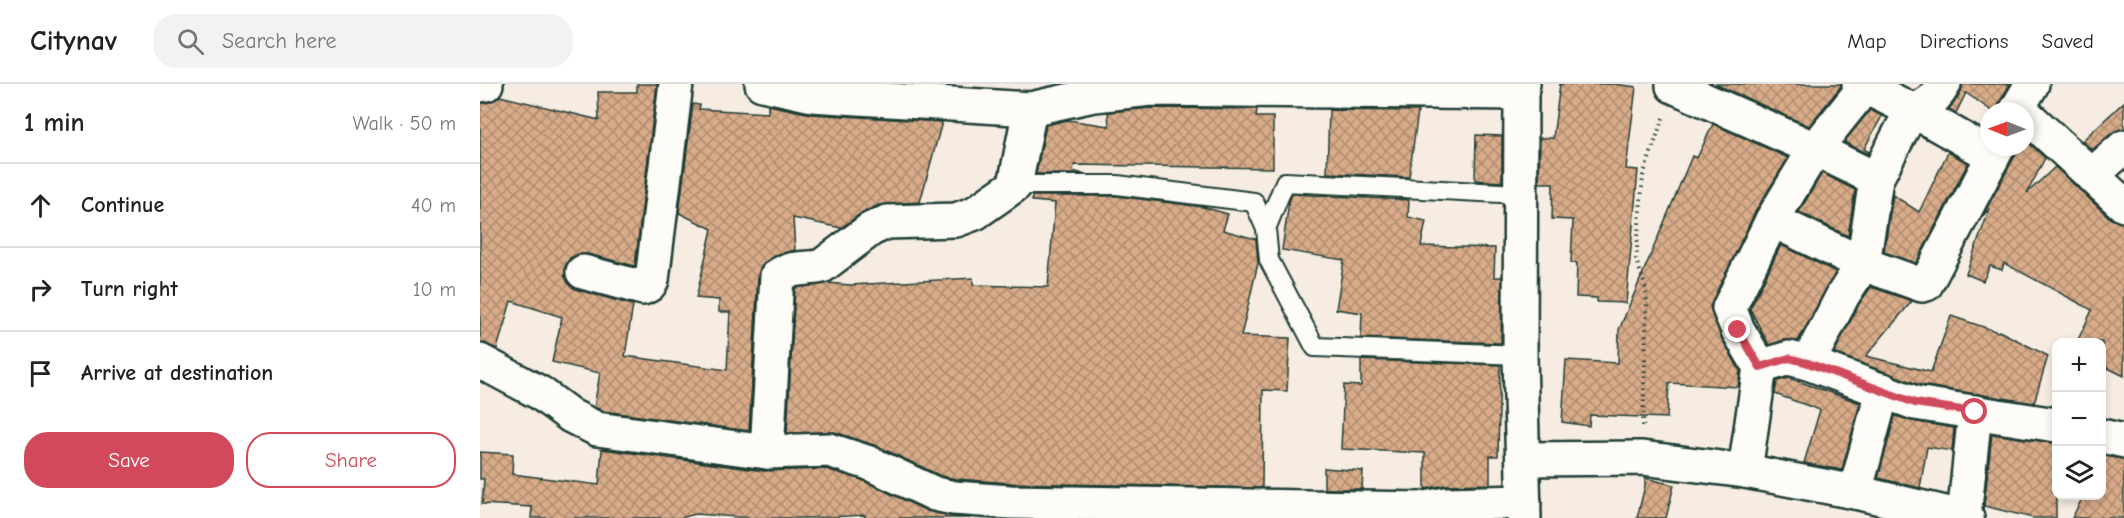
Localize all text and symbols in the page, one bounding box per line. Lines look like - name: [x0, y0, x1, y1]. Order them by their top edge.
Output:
- search box: [153, 14, 573, 68]
- text: Citynav: [30, 25, 117, 57]
- icon: search: [174, 25, 207, 58]
- text: Search here: [222, 28, 336, 54]
- text: Map: [1847, 29, 1887, 53]
- text: Directions: [1920, 29, 2009, 53]
- text: Saved: [2042, 29, 2094, 53]
- north arrow: [1980, 102, 2034, 156]
- text: 1 min: [24, 108, 85, 138]
- text: Walk · 50 m: [353, 112, 456, 135]
- icon: ahead: [24, 189, 57, 222]
- text: Continue: [81, 192, 164, 218]
- text: 40 m: [411, 194, 456, 217]
- icon: right: [24, 273, 57, 306]
- text: Turn right: [81, 276, 178, 302]
- text: 10 m: [413, 278, 456, 301]
- route end: [1724, 316, 1750, 342]
- map controls: [2052, 338, 2106, 500]
- button: +: [2052, 338, 2106, 392]
- icon: arrive: [24, 357, 57, 390]
- text: Arrive at destination: [81, 360, 273, 386]
- button: −: [2052, 392, 2106, 446]
- route start: [1961, 398, 1987, 424]
- button: Save: [24, 432, 234, 488]
- button: Share: [246, 432, 456, 488]
- button: layers: [2052, 446, 2106, 500]

